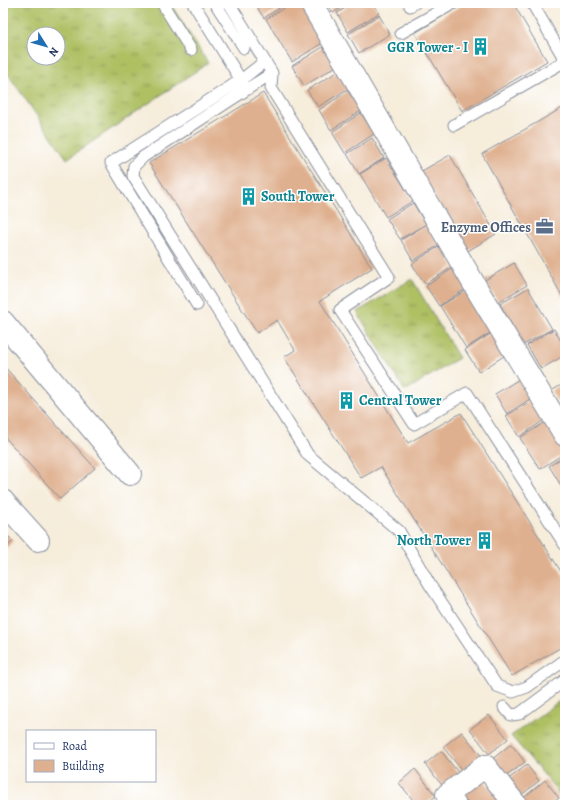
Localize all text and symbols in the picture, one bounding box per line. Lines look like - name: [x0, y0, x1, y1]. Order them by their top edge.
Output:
- north arrow: [26, 26, 66, 66]
- building icon: GGR Tower - I: [471, 37, 491, 57]
- place label: GGR Tower - I: [387, 38, 468, 57]
- text: N: [45, 44, 62, 59]
- building icon: South Tower: [238, 186, 258, 206]
- place label: South Tower: [261, 187, 335, 206]
- office icon: Enzyme Offices: [534, 217, 554, 237]
- place label: Enzyme Offices: [441, 218, 531, 237]
- building icon: Central Tower: [336, 390, 356, 410]
- place label: Central Tower: [359, 391, 442, 410]
- building icon: North Tower: [474, 530, 494, 550]
- place label: North Tower: [397, 531, 471, 550]
- legend: [26, 730, 156, 782]
- text: Road: [62, 738, 88, 754]
- text: Building: [62, 758, 104, 774]

